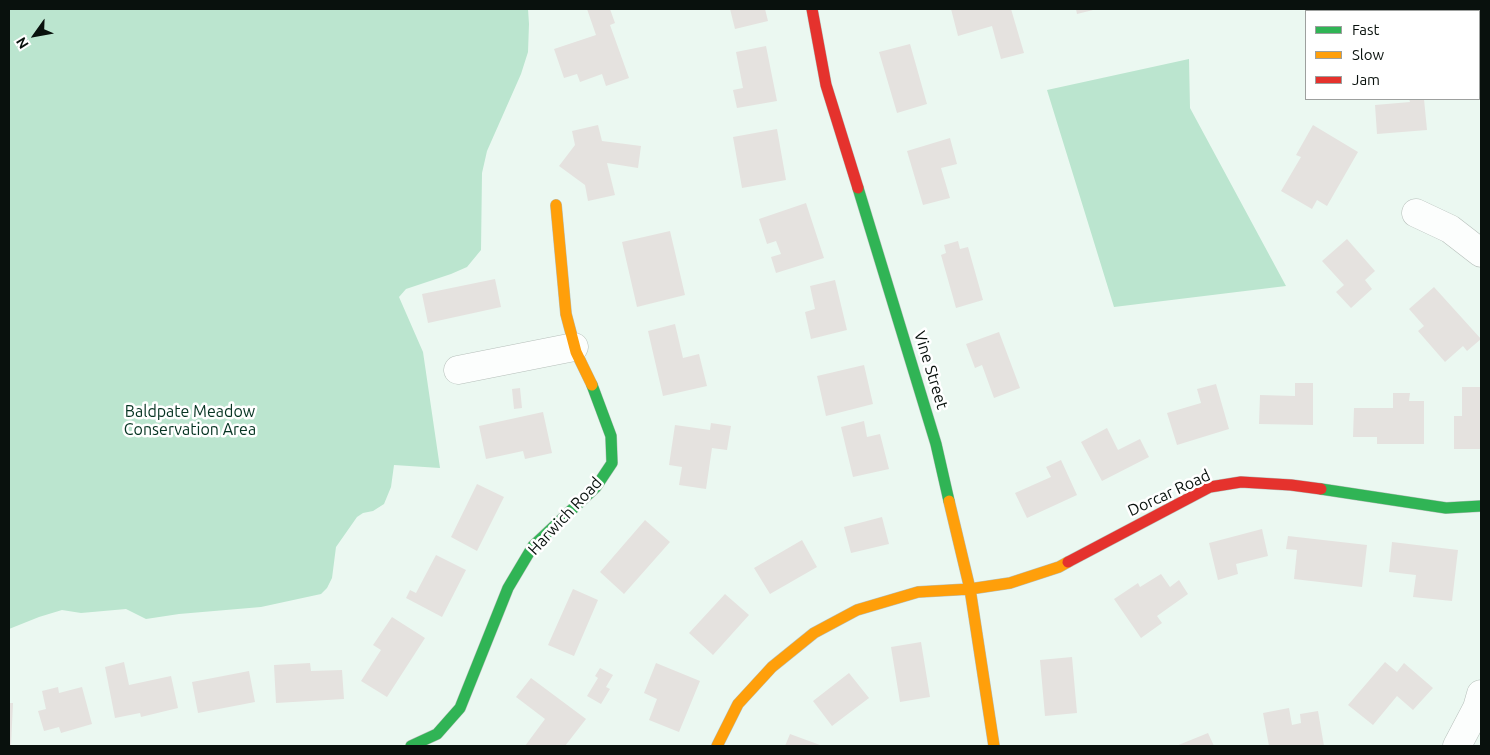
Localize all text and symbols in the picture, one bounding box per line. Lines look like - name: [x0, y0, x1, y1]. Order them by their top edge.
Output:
- north arrow: [10, 10, 60, 60]
- legend: [1305, 10, 1480, 100]
- text: Fast: [1352, 21, 1379, 38]
- text: N: [13, 34, 32, 52]
- text: Slow: [1352, 46, 1384, 63]
- text: Jam: [1352, 71, 1380, 88]
- street label: Vine Street: [910, 329, 952, 411]
- park label: Baldpate Meadow Conservation Area: [124, 402, 256, 440]
- street label: Dorcar Road: [1125, 466, 1213, 520]
- street label: Harwich Road: [524, 473, 606, 559]

